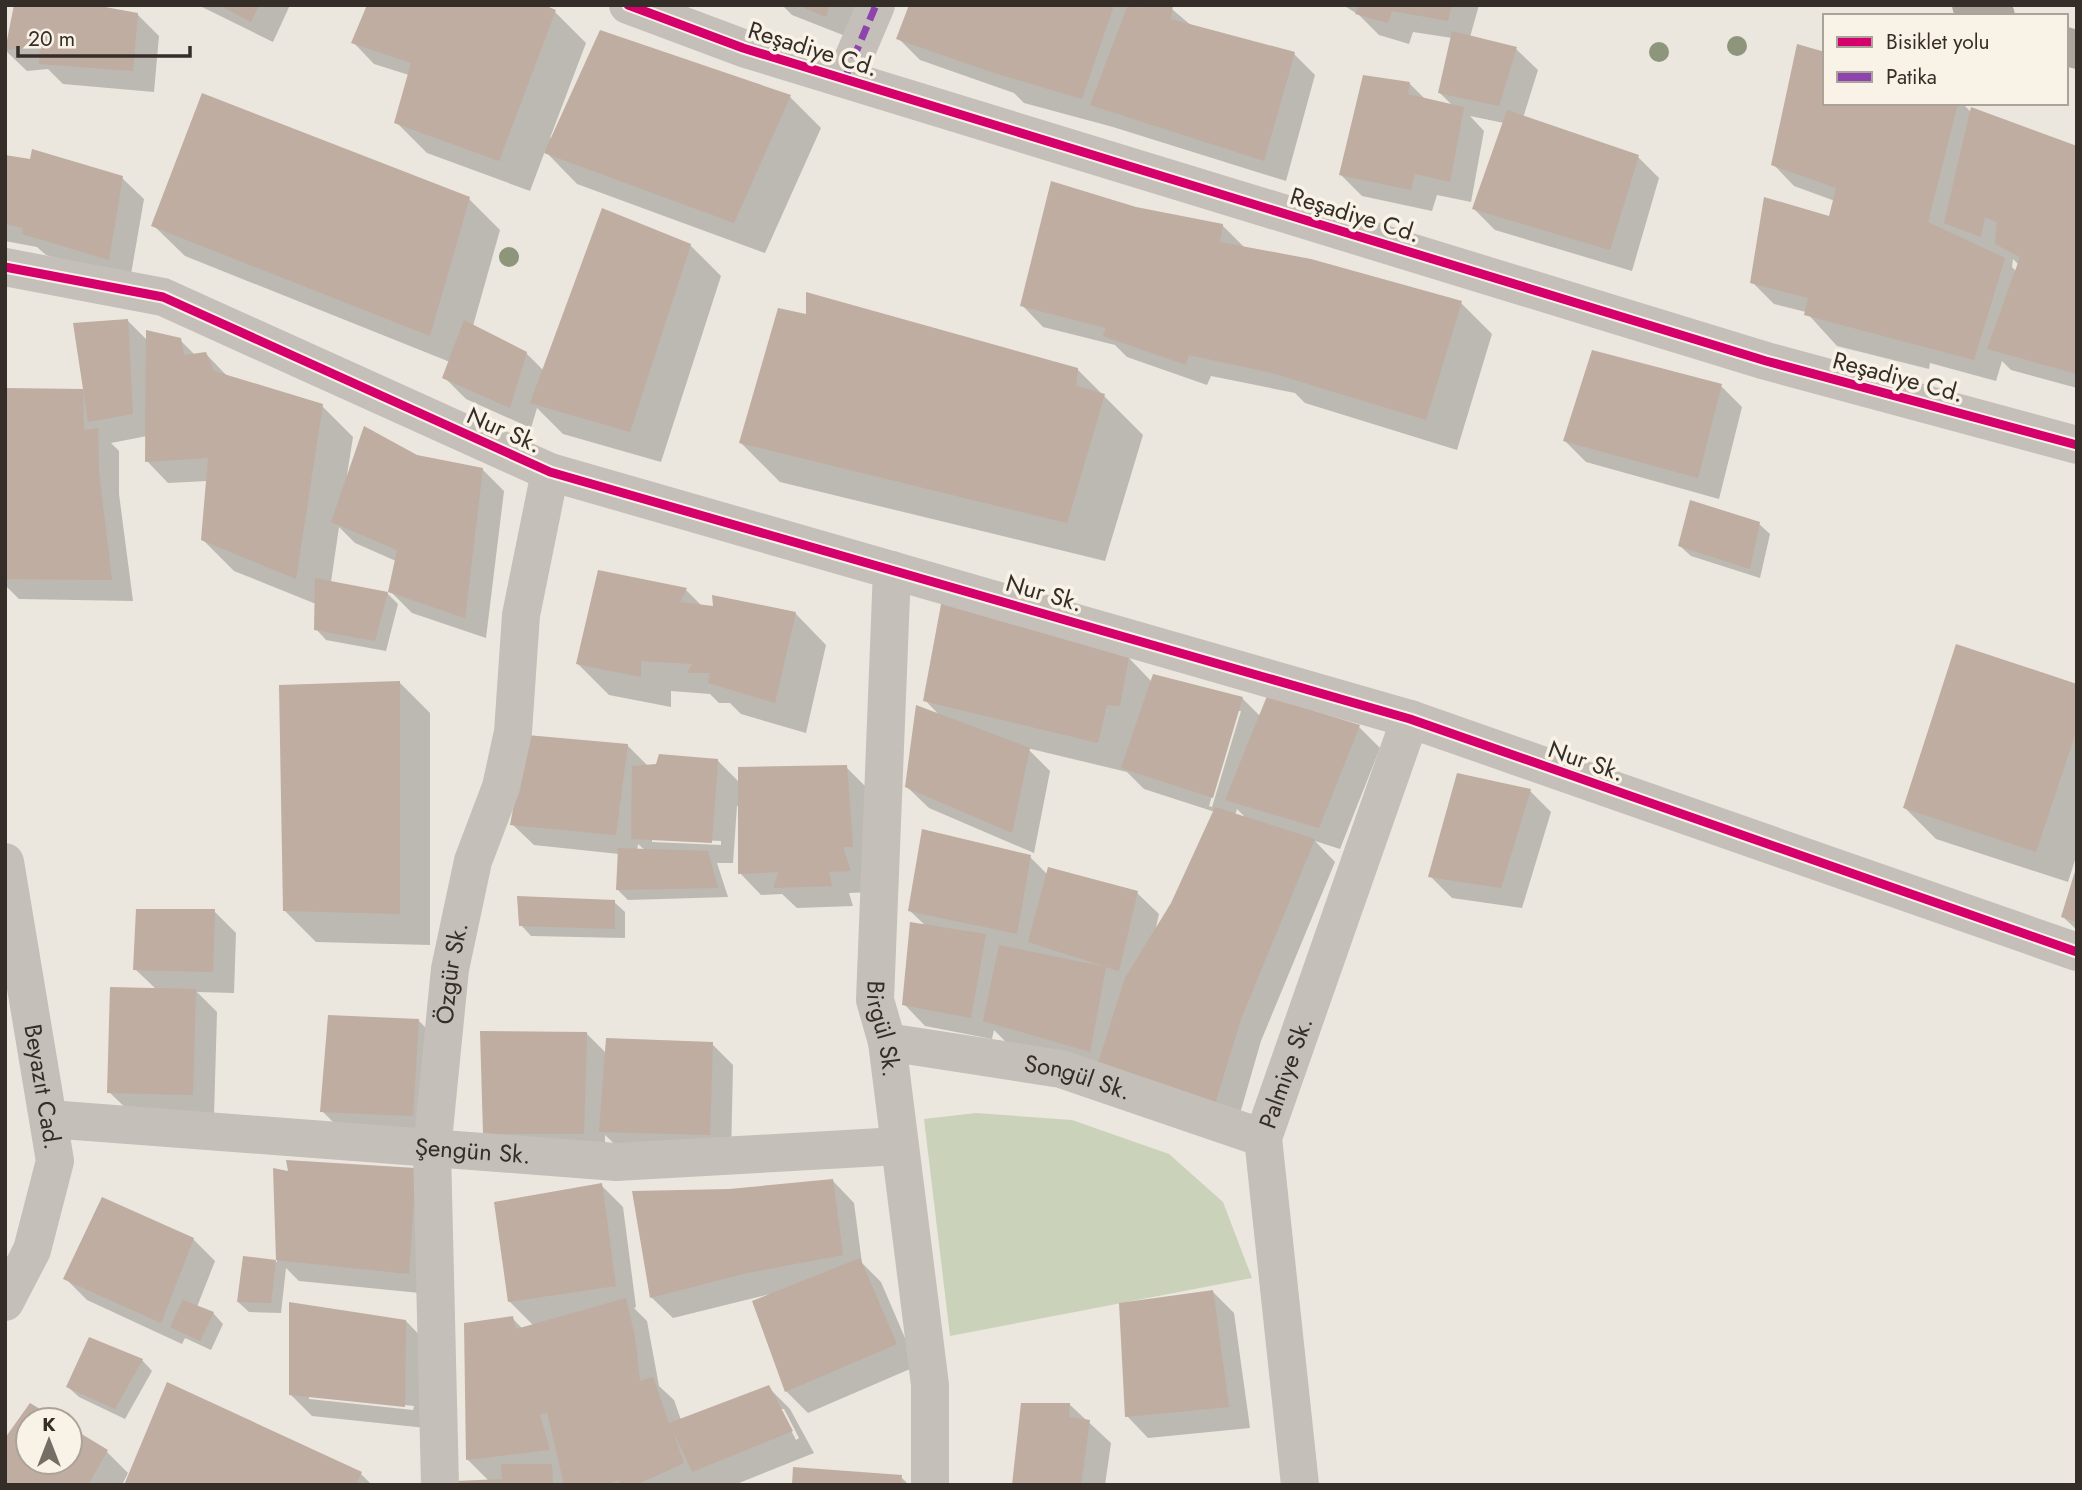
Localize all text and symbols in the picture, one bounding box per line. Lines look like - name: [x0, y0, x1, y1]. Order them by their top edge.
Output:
- street label: Reşadiye Cd.: [744, 12, 882, 85]
- scale bar: [18, 14, 189, 58]
- legend: [1823, 14, 2068, 105]
- text: 20 m: [28, 24, 75, 54]
- text: Bisiklet yolu: [1886, 27, 1990, 57]
- text: Patika: [1886, 62, 1937, 92]
- street label: Reşadiye Cd.: [1286, 178, 1424, 251]
- street label: Reşadiye Cd.: [1829, 342, 1967, 411]
- street label: Nur Sk.: [461, 398, 547, 461]
- street label: Nur Sk.: [1002, 565, 1087, 620]
- street label: Nur Sk.: [1543, 731, 1629, 790]
- street label: Özgür Sk.: [427, 919, 477, 1026]
- street label: Birgül Sk.: [858, 980, 909, 1079]
- street label: Palmiye Sk.: [1250, 1012, 1321, 1133]
- street label: Beyazıt Cad.: [15, 1021, 71, 1152]
- street label: Songül Sk.: [1022, 1046, 1136, 1109]
- street label: Şengün Sk.: [414, 1129, 532, 1172]
- north arrow: [14, 1406, 84, 1476]
- text: K: [42, 1411, 56, 1438]

